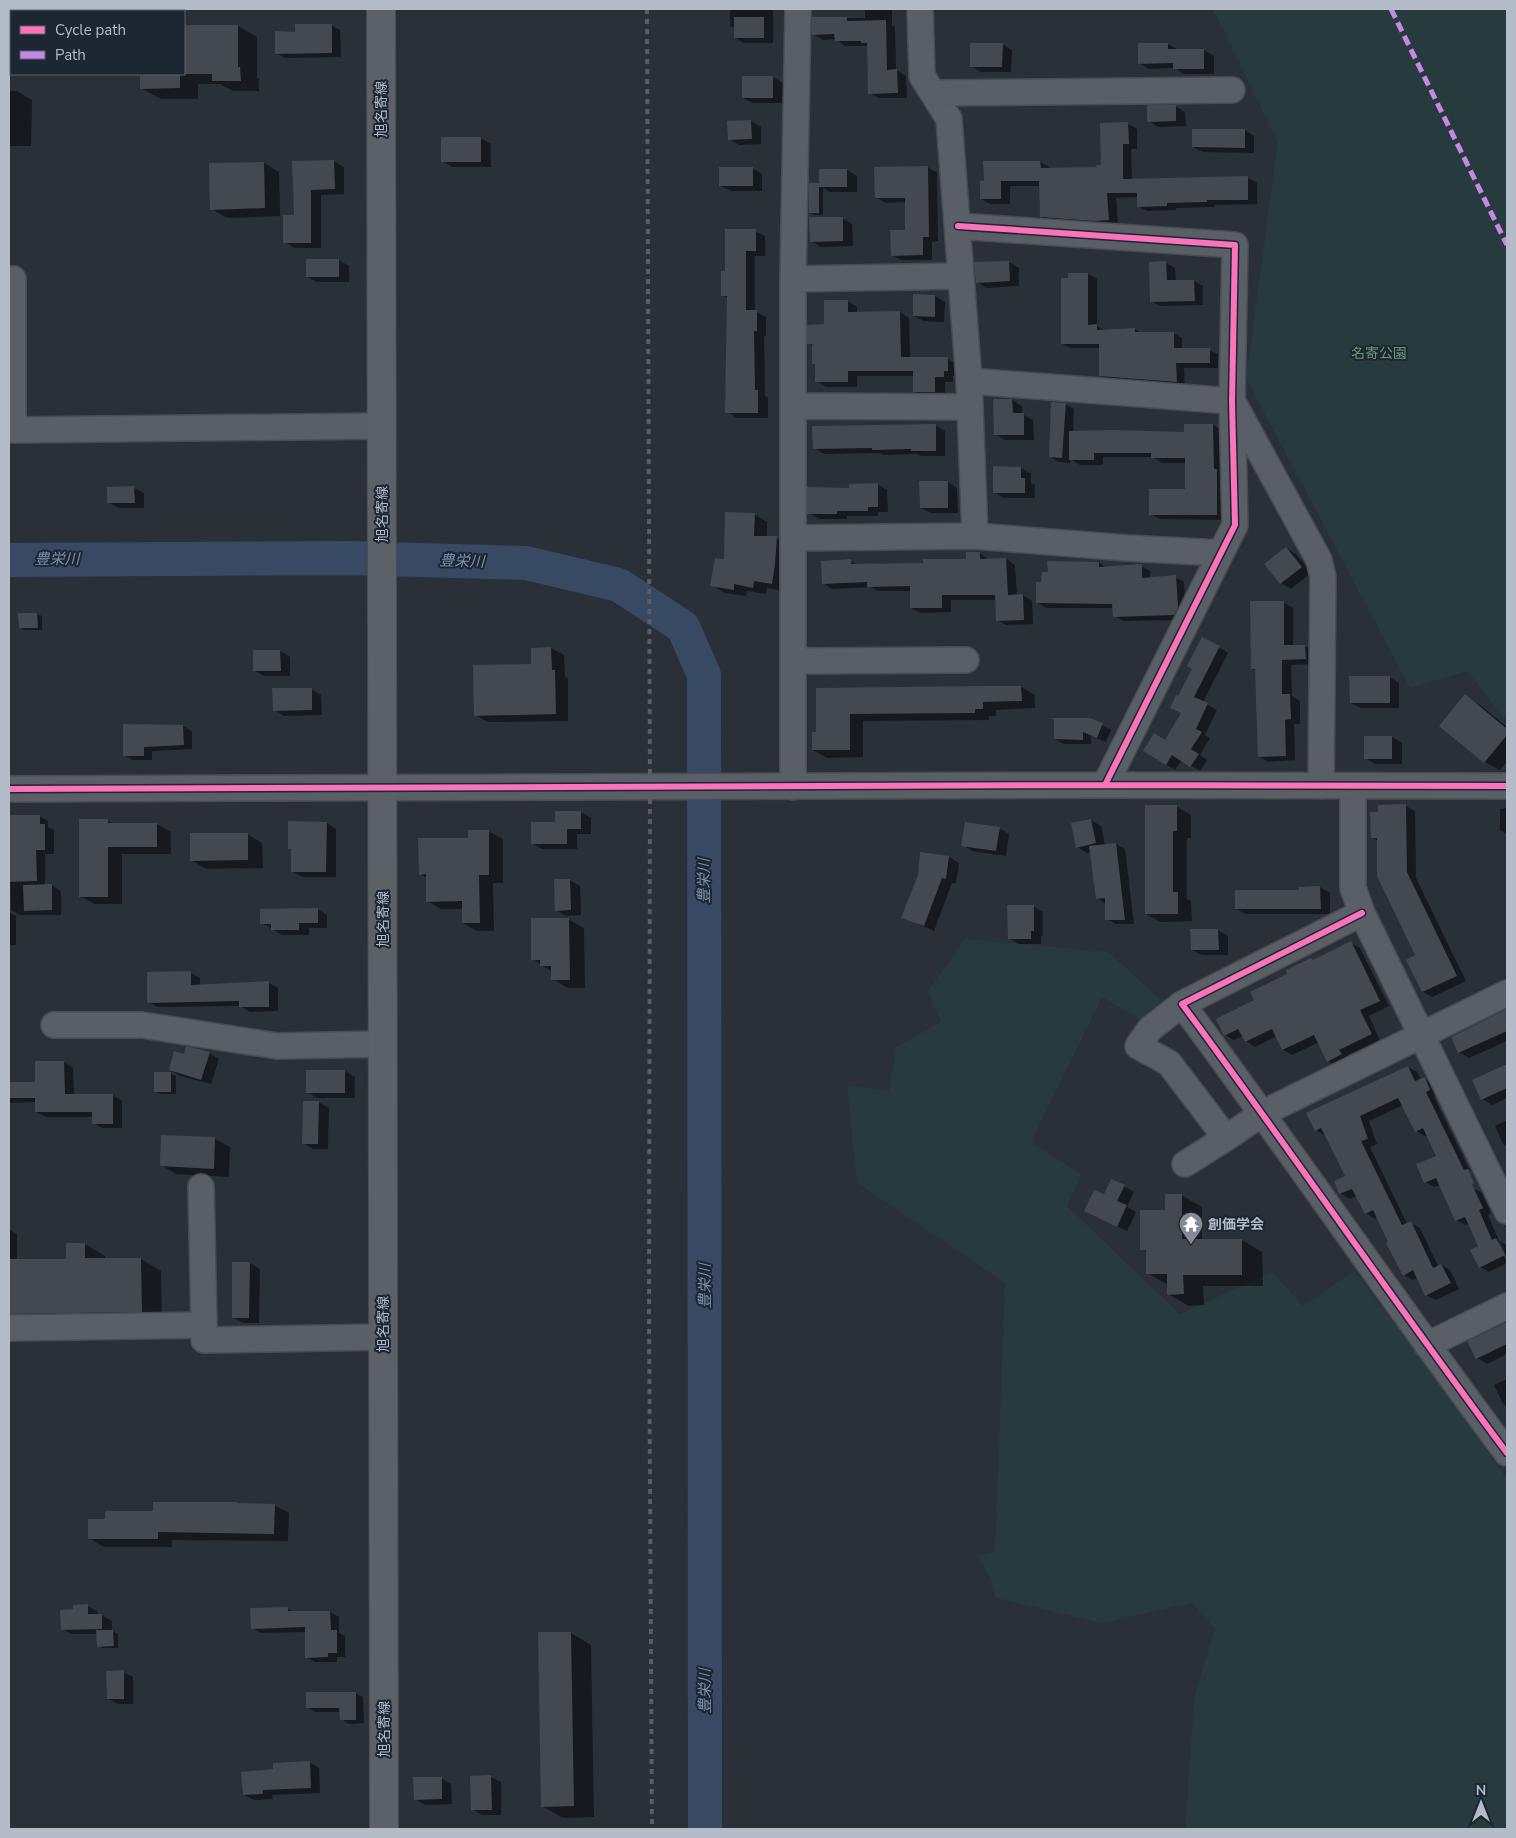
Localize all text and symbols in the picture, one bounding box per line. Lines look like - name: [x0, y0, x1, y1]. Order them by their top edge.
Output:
- legend: [10, 10, 185, 75]
- text: Cycle path: [55, 20, 126, 40]
- text: Path: [55, 45, 86, 65]
- street label: 旭名寄線: [372, 81, 391, 137]
- park label: 名寄公園: [1351, 344, 1407, 363]
- street label: 旭名寄線: [373, 486, 392, 542]
- water label: 豊栄川: [34, 549, 81, 569]
- water label: 豊栄川: [439, 550, 487, 572]
- water label: 豊栄川: [694, 857, 714, 904]
- street label: 旭名寄線: [374, 891, 393, 947]
- temple icon: 創価学会: [1178, 1211, 1204, 1245]
- place label: 創価学会: [1208, 1215, 1264, 1234]
- water label: 豊栄川: [695, 1262, 715, 1309]
- street label: 旭名寄線: [374, 1296, 393, 1352]
- water label: 豊栄川: [695, 1667, 715, 1714]
- street label: 旭名寄線: [375, 1701, 394, 1757]
- north arrow: [1456, 1778, 1506, 1828]
- text: N: [1476, 1781, 1486, 1800]

